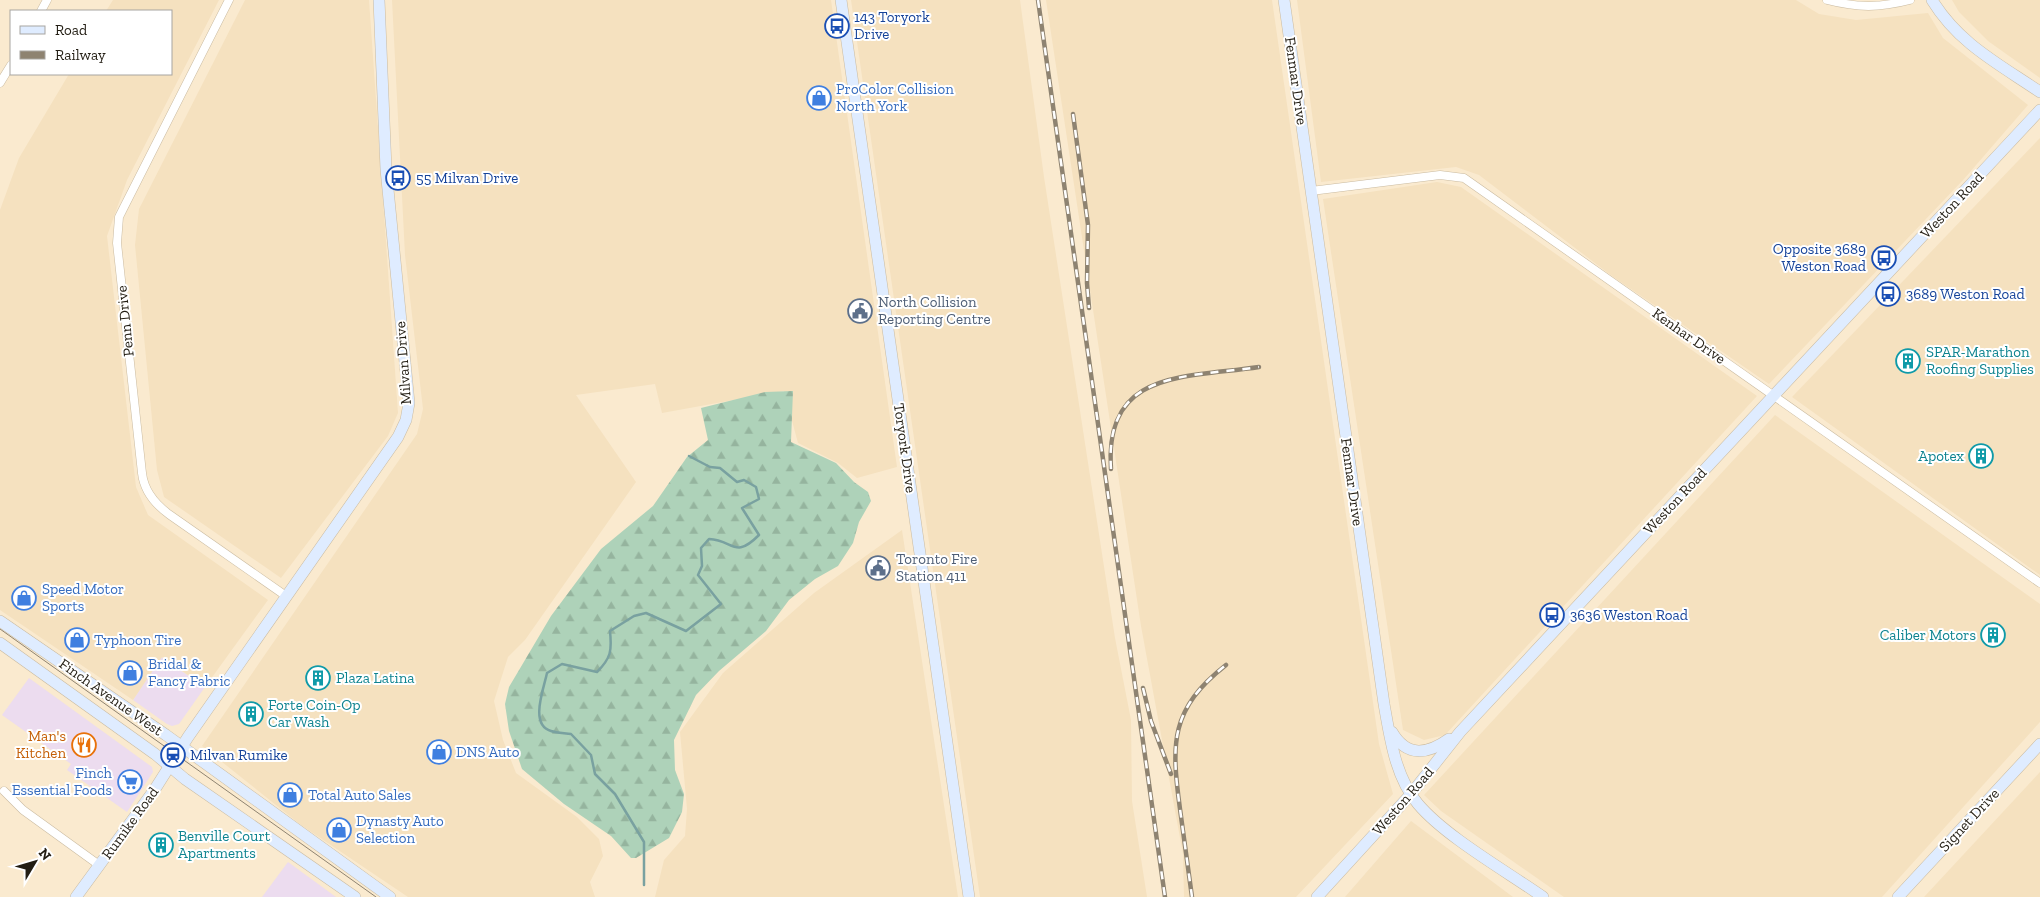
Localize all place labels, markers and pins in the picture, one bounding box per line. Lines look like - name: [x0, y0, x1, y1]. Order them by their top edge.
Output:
- place label: 143 Toryork Drive: [854, 8, 930, 43]
- bus stop icon: 143 Toryork Drive: [824, 13, 850, 39]
- place label: ProColor Collision North York: [836, 80, 954, 115]
- shop icon: ProColor Collision North York: [806, 85, 832, 111]
- bus stop icon: 55 Milvan Drive: [385, 165, 411, 191]
- place label: 55 Milvan Drive: [416, 169, 518, 187]
- place label: Opposite 3689 Weston Road: [1773, 240, 1867, 275]
- bus stop icon: Opposite 3689 Weston Road: [1871, 245, 1897, 271]
- bus stop icon: 3689 Weston Road: [1875, 281, 1901, 307]
- place label: 3689 Weston Road: [1906, 285, 2025, 303]
- place label: North Collision Reporting Centre: [878, 293, 991, 328]
- public building icon: North Collision Reporting Centre: [847, 298, 873, 324]
- place label: SPAR-Marathon Roofing Supplies: [1926, 343, 2034, 378]
- building icon: SPAR-Marathon Roofing Supplies: [1895, 348, 1921, 374]
- building icon: Apotex: [1968, 443, 1994, 469]
- place label: Apotex: [1918, 447, 1964, 465]
- place label: Toronto Fire Station 411: [896, 550, 977, 585]
- public building icon: Toronto Fire Station 411: [865, 555, 891, 581]
- place label: Speed Motor Sports: [42, 580, 124, 615]
- shop icon: Speed Motor Sports: [11, 585, 37, 611]
- bus stop icon: 3636 Weston Road: [1539, 602, 1565, 628]
- place label: 3636 Weston Road: [1570, 606, 1689, 624]
- building icon: Caliber Motors: [1980, 622, 2006, 648]
- place label: Caliber Motors: [1880, 626, 1976, 644]
- shop icon: Typhoon Tire: [64, 627, 90, 653]
- place label: Typhoon Tire: [94, 631, 181, 649]
- place label: Bridal & Fancy Fabric: [148, 655, 231, 690]
- shop icon: Bridal & Fancy Fabric: [117, 660, 143, 686]
- building icon: Plaza Latina: [305, 665, 331, 691]
- place label: Plaza Latina: [336, 669, 414, 687]
- place label: Forte Coin-Op Car Wash: [268, 696, 361, 731]
- building icon: Forte Coin-Op Car Wash: [238, 701, 264, 727]
- place label: Man's Kitchen: [16, 727, 66, 762]
- restaurant icon: Man's Kitchen: [71, 732, 97, 758]
- shop icon: DNS Auto: [426, 739, 452, 765]
- station icon: Milvan Rumike: [160, 742, 186, 768]
- place label: DNS Auto: [456, 743, 520, 761]
- place label: Milvan Rumike: [190, 746, 288, 764]
- place label: Finch Essential Foods: [12, 764, 113, 799]
- supermarket icon: Finch Essential Foods: [117, 769, 143, 795]
- shop icon: Total Auto Sales: [277, 782, 303, 808]
- place label: Total Auto Sales: [308, 786, 411, 804]
- place label: Dynasty Auto Selection: [356, 812, 444, 847]
- shop icon: Dynasty Auto Selection: [326, 817, 352, 843]
- place label: Benville Court Apartments: [178, 827, 271, 862]
- building icon: Benville Court Apartments: [148, 832, 174, 858]

